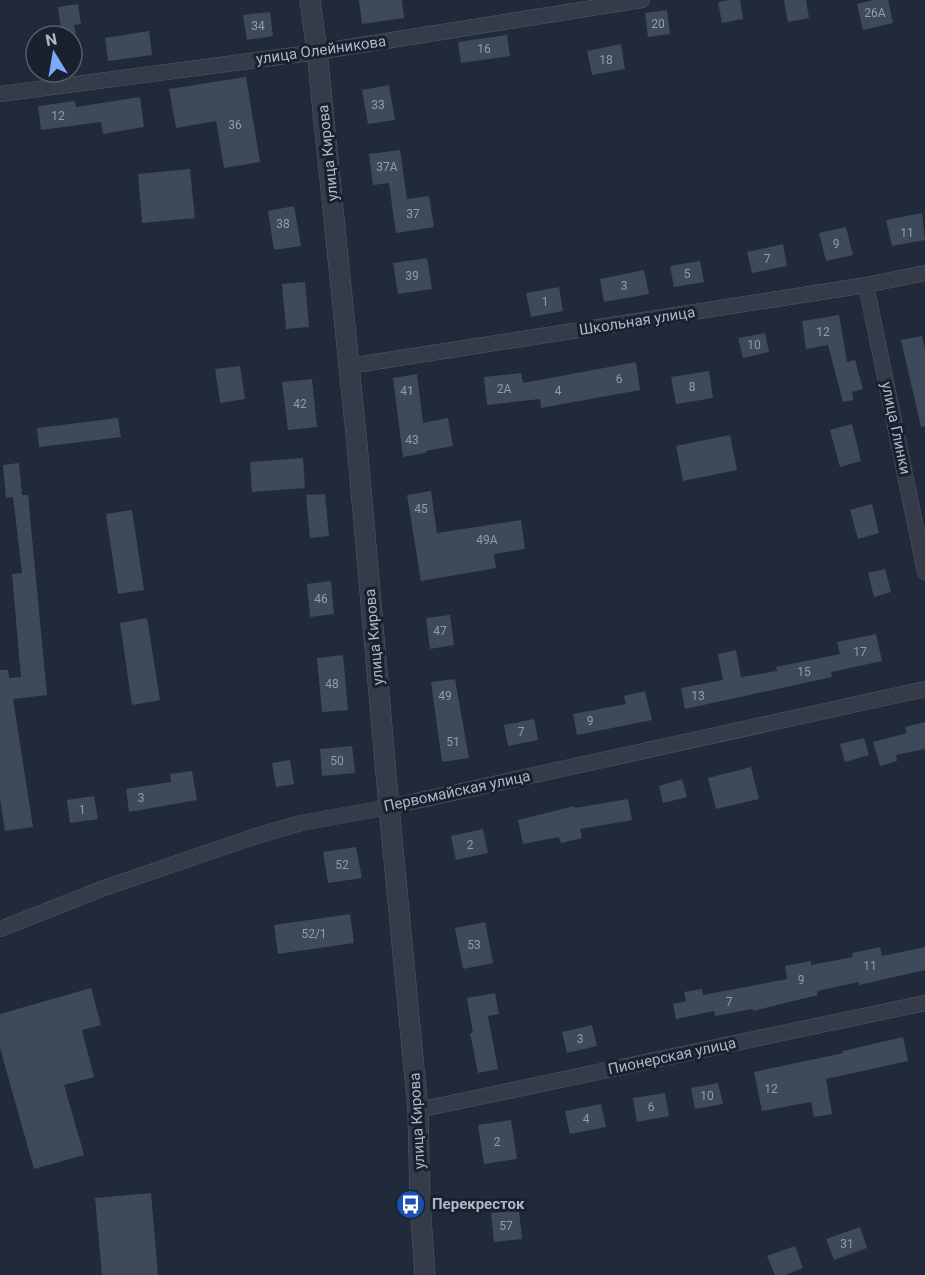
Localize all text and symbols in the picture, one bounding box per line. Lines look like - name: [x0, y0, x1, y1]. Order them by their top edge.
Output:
- house number: 26А: [864, 6, 886, 20]
- house number: 20: [651, 17, 665, 31]
- house number: 34: [251, 19, 265, 33]
- north arrow: [24, 24, 84, 84]
- text: N: [44, 29, 59, 50]
- street label: улица Олейникова: [255, 32, 387, 68]
- house number: 16: [477, 42, 491, 56]
- house number: 18: [599, 53, 613, 67]
- house number: 33: [371, 98, 385, 112]
- street label: улица Кирова: [314, 104, 342, 202]
- house number: 12: [51, 109, 65, 123]
- house number: 36: [228, 118, 242, 132]
- house number: 37А: [376, 160, 398, 174]
- house number: 37: [406, 207, 420, 221]
- house number: 38: [276, 217, 290, 231]
- house number: 11: [900, 226, 914, 240]
- house number: 9: [833, 237, 839, 251]
- house number: 7: [764, 252, 771, 266]
- house number: 5: [684, 267, 691, 281]
- house number: 39: [405, 269, 419, 283]
- house number: 3: [621, 279, 627, 293]
- house number: 1: [542, 295, 548, 309]
- street label: Школьная улица: [578, 303, 696, 339]
- house number: 12: [816, 325, 830, 339]
- house number: 10: [747, 338, 761, 352]
- house number: 6: [616, 372, 623, 386]
- house number: 8: [689, 380, 696, 394]
- street label: улица Глинки: [877, 380, 915, 476]
- house number: 2А: [497, 382, 511, 396]
- house number: 41: [400, 384, 414, 398]
- house number: 4: [555, 384, 562, 398]
- house number: 42: [293, 397, 307, 411]
- house number: 43: [405, 433, 419, 447]
- house number: 45: [414, 502, 428, 516]
- house number: 49А: [476, 533, 498, 547]
- street label: улица Кирова: [361, 588, 387, 686]
- house number: 46: [314, 592, 328, 606]
- house number: 47: [433, 624, 447, 638]
- house number: 17: [853, 645, 867, 659]
- house number: 15: [797, 665, 811, 679]
- house number: 48: [325, 677, 339, 691]
- house number: 49: [438, 689, 452, 703]
- house number: 13: [691, 689, 705, 703]
- house number: 9: [587, 714, 593, 728]
- house number: 7: [518, 725, 525, 739]
- house number: 51: [446, 735, 460, 749]
- house number: 50: [330, 754, 344, 768]
- street label: Первомайская улица: [382, 767, 532, 815]
- house number: 3: [138, 791, 144, 805]
- house number: 1: [79, 803, 85, 817]
- house number: 2: [467, 838, 474, 852]
- house number: 52: [335, 858, 349, 872]
- house number: 52/1: [301, 927, 327, 941]
- house number: 53: [467, 938, 481, 952]
- house number: 11: [863, 959, 877, 973]
- house number: 9: [798, 973, 804, 987]
- house number: 7: [726, 995, 733, 1009]
- house number: 3: [577, 1032, 583, 1046]
- street label: Пионерская улица: [606, 1034, 738, 1078]
- street label: улица Кирова: [405, 1072, 429, 1170]
- house number: 12: [764, 1082, 778, 1096]
- house number: 10: [700, 1089, 714, 1103]
- house number: 6: [648, 1100, 655, 1114]
- house number: 4: [583, 1112, 590, 1126]
- house number: 2: [494, 1135, 501, 1149]
- bus stop icon: Перекресток: [395, 1188, 427, 1220]
- place label: Перекресток: [432, 1195, 525, 1213]
- house number: 57: [499, 1219, 513, 1233]
- house number: 31: [840, 1237, 854, 1251]

